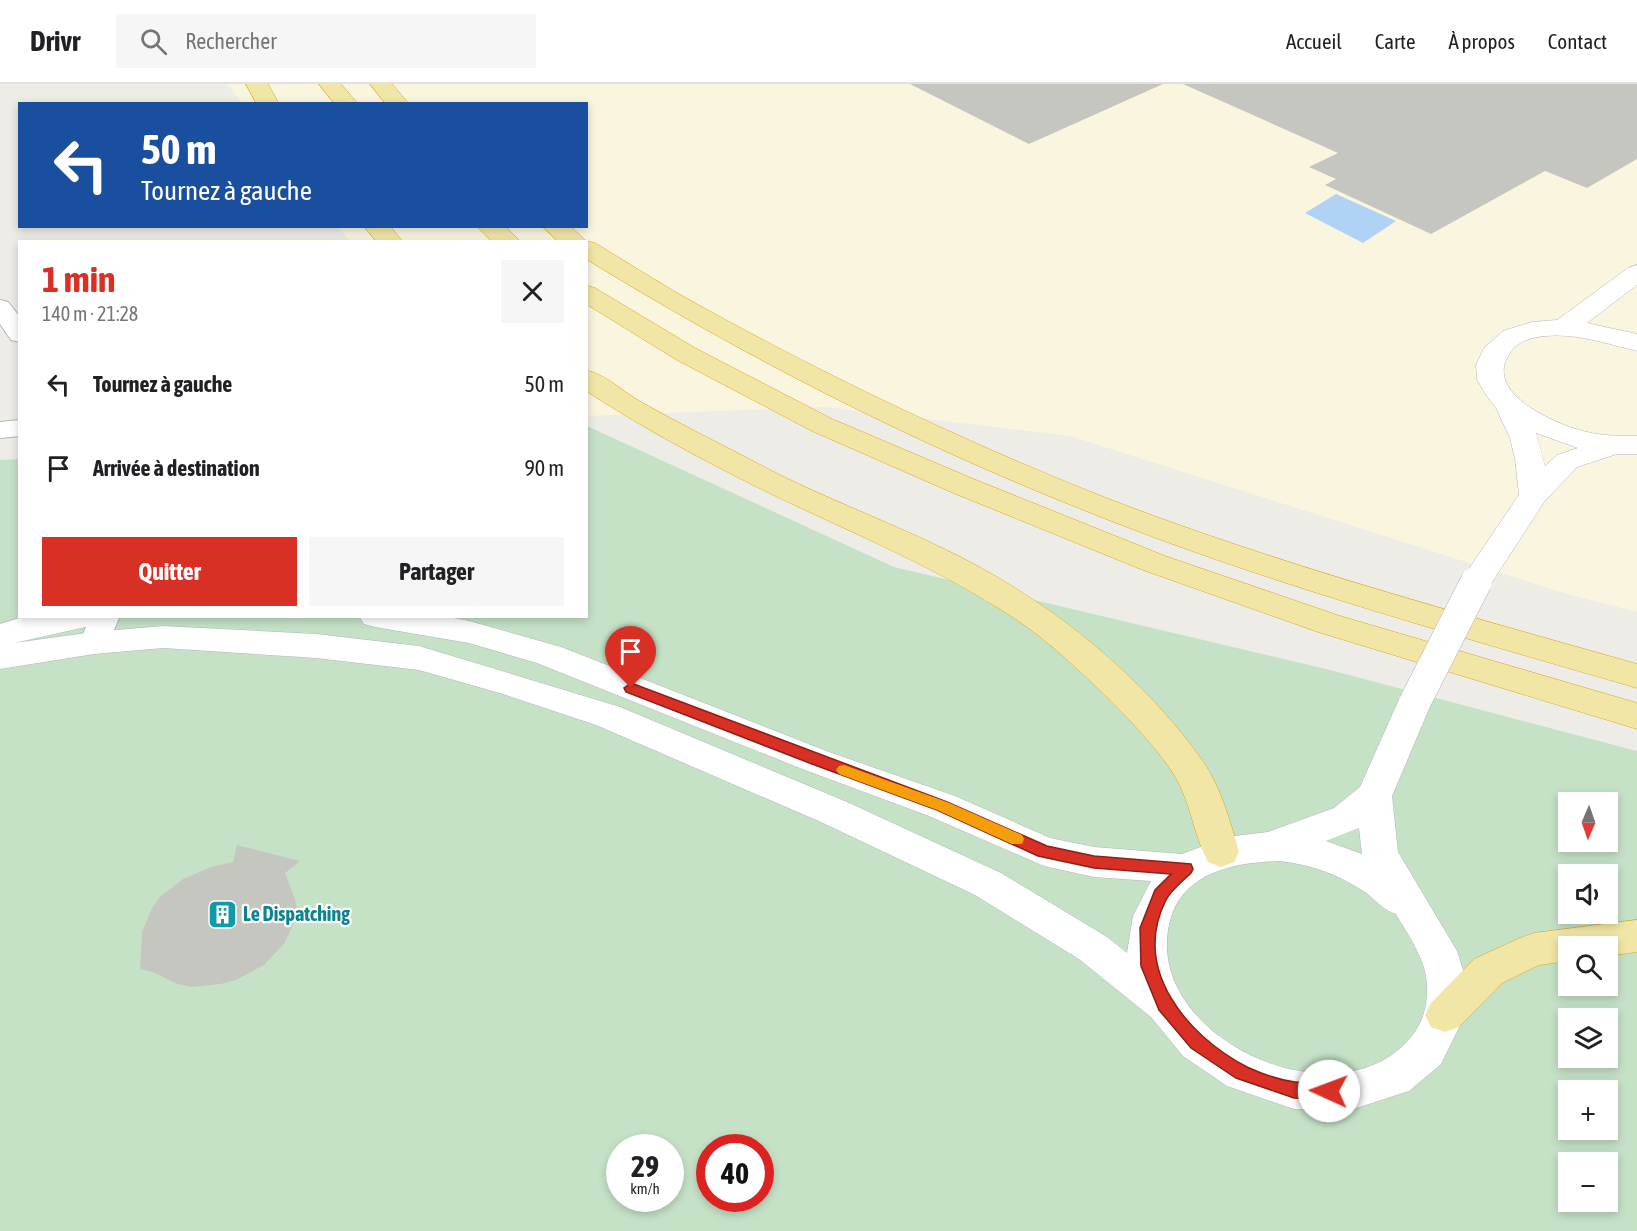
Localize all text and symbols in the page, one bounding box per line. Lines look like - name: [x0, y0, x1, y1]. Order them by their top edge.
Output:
- search box: [116, 14, 536, 68]
- text: Drivr: [30, 25, 80, 57]
- icon: search: [137, 25, 170, 58]
- text: Rechercher: [185, 28, 277, 54]
- text: Accueil: [1286, 29, 1342, 53]
- text: Carte: [1375, 29, 1415, 53]
- text: À propos: [1448, 29, 1515, 53]
- text: Contact: [1548, 29, 1607, 53]
- text: 50 m: [141, 125, 216, 173]
- icon: left: [42, 126, 120, 204]
- text: Tournez à gauche: [141, 175, 312, 206]
- text: 1 min: [42, 258, 116, 300]
- button: close: [501, 260, 564, 323]
- text: 140 m · 21:28: [42, 302, 138, 325]
- icon: left: [42, 368, 75, 401]
- text: Tournez à gauche: [93, 371, 232, 397]
- text: 50 m: [524, 371, 564, 397]
- icon: arrive: [42, 452, 75, 485]
- text: Arrivée à destination: [93, 455, 260, 481]
- text: 90 m: [524, 455, 564, 481]
- button: Quitter: [42, 537, 297, 606]
- button: Partager: [309, 537, 564, 606]
- pin: [605, 626, 656, 688]
- icon: arrive: [614, 635, 647, 668]
- north arrow: [1558, 792, 1618, 852]
- map controls: [1558, 792, 1618, 1212]
- button: sound: [1558, 864, 1618, 924]
- building icon: Le Dispatching: [206, 898, 238, 930]
- place label: Le Dispatching: [243, 902, 350, 925]
- button: search: [1558, 936, 1618, 996]
- button: layers: [1558, 1008, 1618, 1068]
- position arrow: [1297, 1059, 1361, 1123]
- button: +: [1558, 1080, 1618, 1140]
- speed limit sign: 40: [696, 1134, 774, 1212]
- text: 29: [631, 1149, 659, 1183]
- button: −: [1558, 1152, 1618, 1212]
- text: km/h: [630, 1180, 660, 1197]

